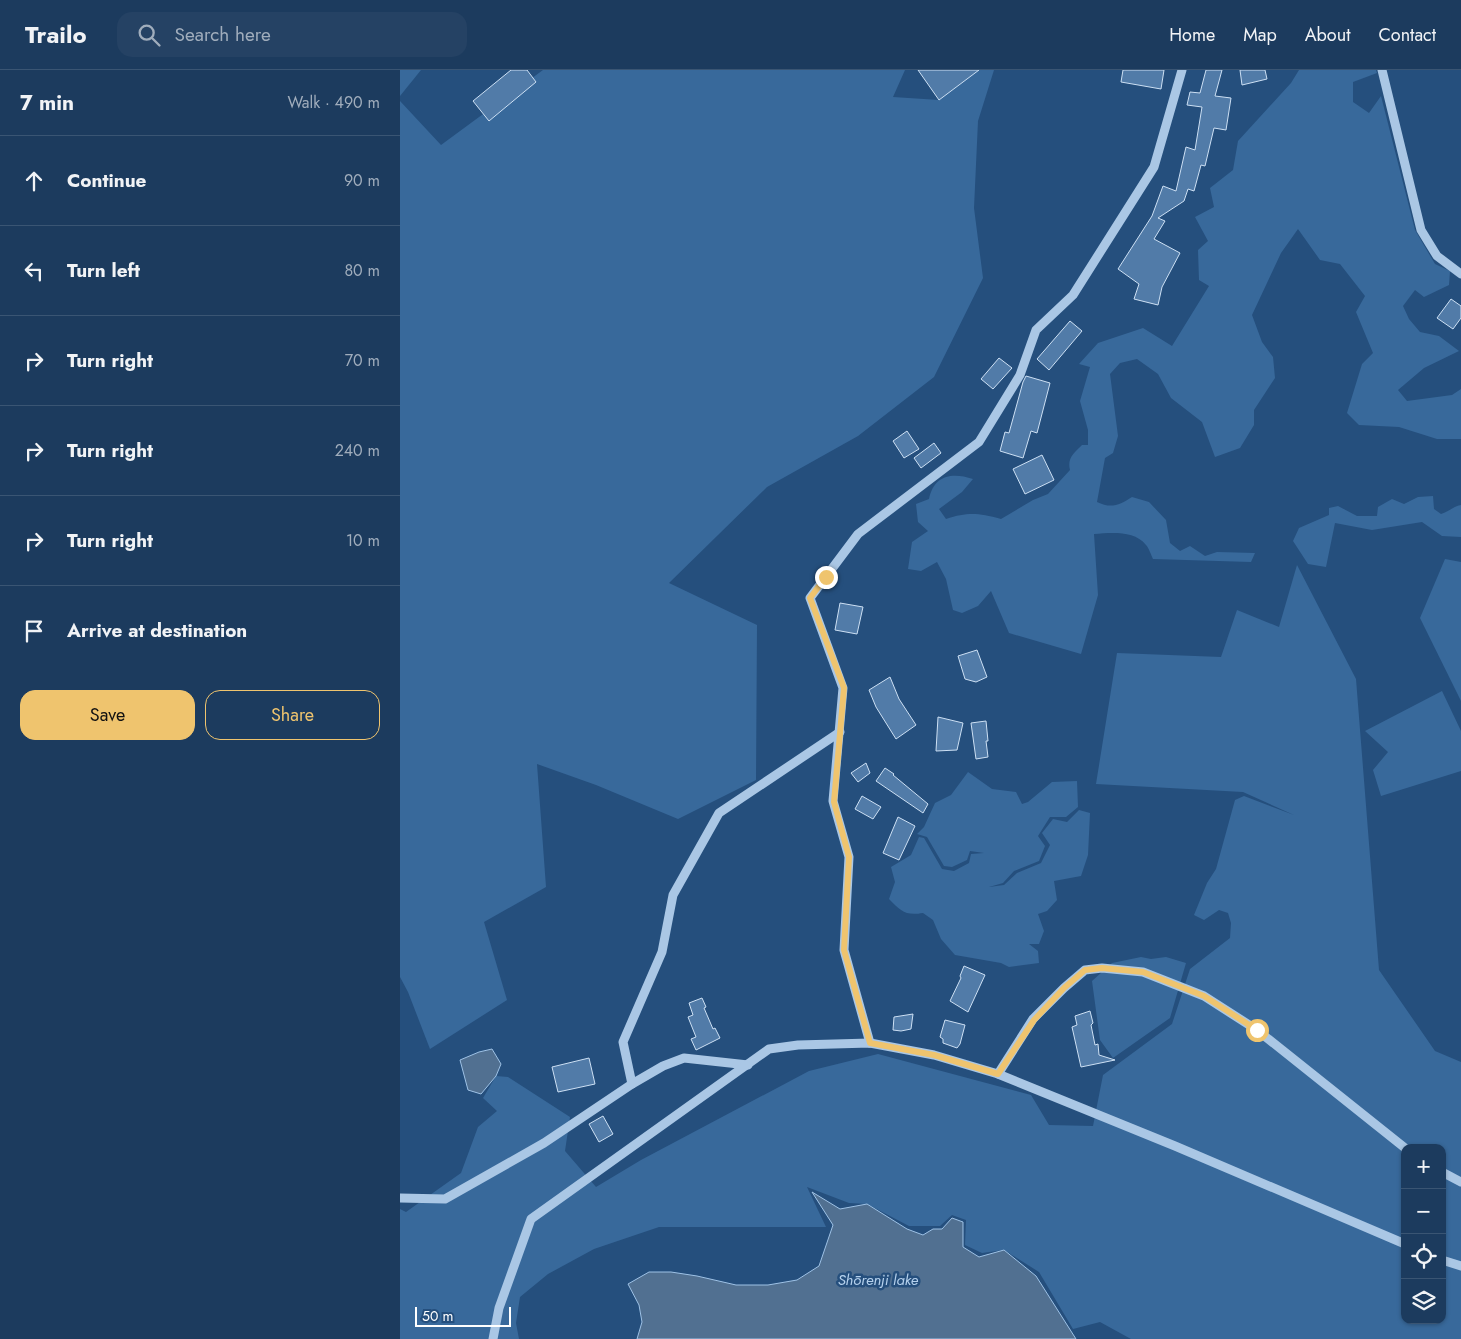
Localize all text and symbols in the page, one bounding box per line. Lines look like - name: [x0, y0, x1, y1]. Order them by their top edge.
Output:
- search box: [117, 12, 467, 57]
- text: Trailo: [25, 17, 87, 52]
- icon: search: [135, 21, 163, 49]
- text: Search here: [175, 21, 271, 48]
- text: Home: [1169, 22, 1215, 48]
- text: Map: [1243, 22, 1277, 48]
- text: About: [1305, 22, 1350, 48]
- text: Contact: [1378, 22, 1436, 48]
- text: 7 min: [20, 88, 74, 118]
- text: Walk · 490 m: [288, 91, 380, 114]
- icon: ahead: [20, 167, 48, 195]
- text: Continue: [67, 167, 146, 194]
- text: 90 m: [344, 169, 380, 192]
- icon: left: [20, 257, 48, 285]
- text: Turn left: [67, 257, 140, 284]
- text: 80 m: [344, 259, 380, 282]
- icon: right: [20, 347, 48, 375]
- text: Turn right: [67, 347, 153, 374]
- text: 70 m: [345, 349, 380, 372]
- icon: right: [20, 437, 48, 465]
- text: Turn right: [67, 437, 153, 464]
- text: 240 m: [335, 439, 380, 462]
- icon: right: [20, 527, 48, 555]
- text: Turn right: [67, 527, 153, 554]
- text: 10 m: [346, 529, 380, 552]
- route end: [815, 566, 838, 589]
- icon: arrive: [20, 617, 48, 645]
- text: Arrive at destination: [67, 617, 247, 644]
- button: Save: [20, 690, 195, 740]
- button: Share: [205, 690, 380, 740]
- route start: [1246, 1019, 1269, 1042]
- map controls: [1401, 1144, 1446, 1324]
- button: +: [1401, 1144, 1446, 1189]
- button: −: [1401, 1189, 1446, 1234]
- button: locate: [1401, 1234, 1446, 1279]
- water label: Shōrenji lake: [838, 1269, 919, 1291]
- button: layers: [1401, 1279, 1446, 1324]
- scale bar: [415, 1304, 511, 1327]
- text: 50 m: [422, 1306, 453, 1326]

